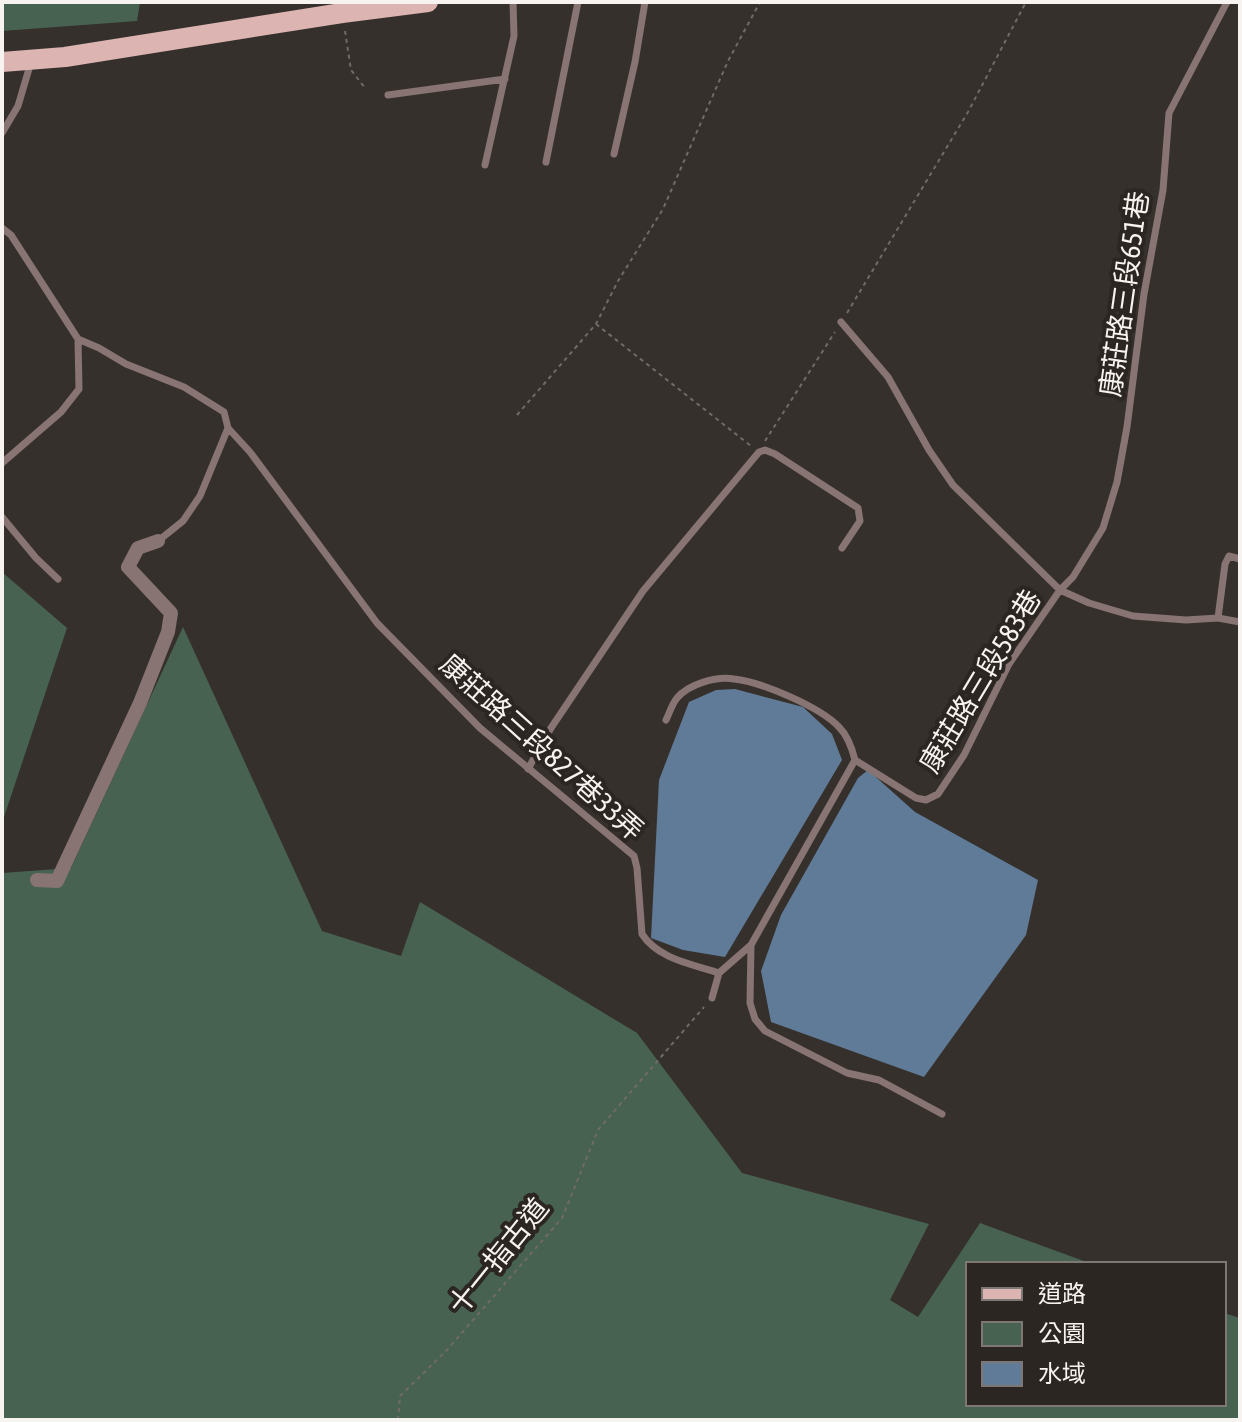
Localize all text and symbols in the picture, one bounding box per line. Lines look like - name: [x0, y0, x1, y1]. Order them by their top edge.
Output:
- street label: 康莊路三段651巷: [1094, 189, 1154, 399]
- street label: 康莊路三段583巷: [913, 584, 1047, 778]
- street label: 康莊路三段827巷33弄: [434, 648, 650, 846]
- street label: 十一指古道: [442, 1192, 554, 1320]
- legend: [966, 1262, 1226, 1406]
- text: 道路: [1038, 1280, 1086, 1307]
- text: 公園: [1038, 1320, 1086, 1347]
- text: 水域: [1038, 1360, 1086, 1387]

